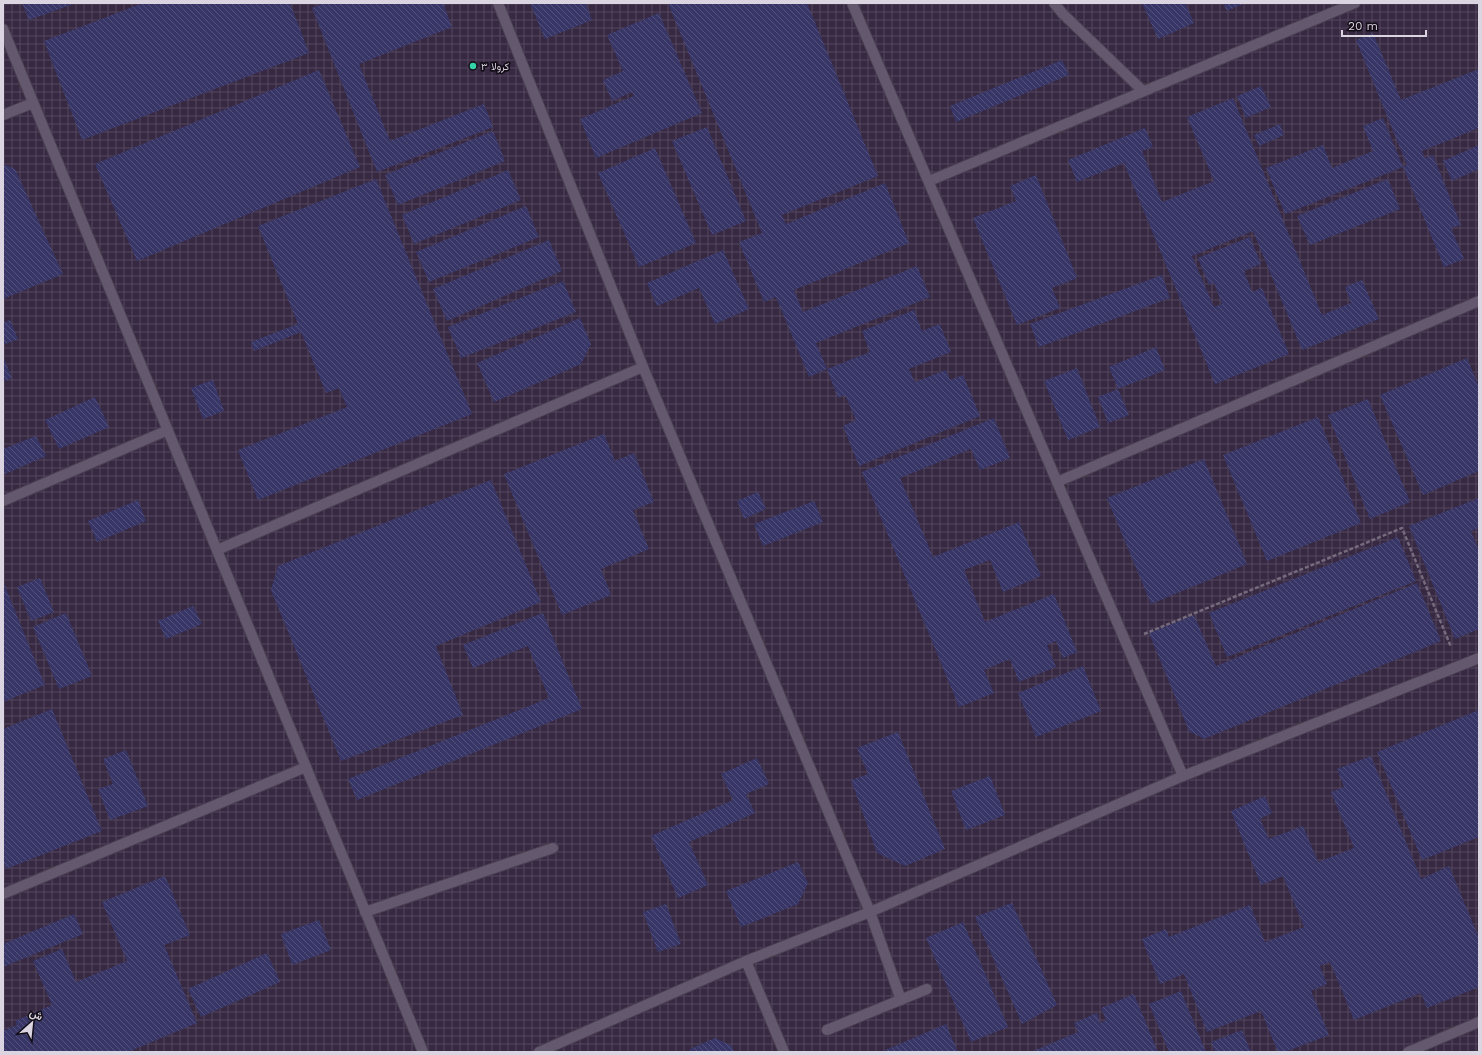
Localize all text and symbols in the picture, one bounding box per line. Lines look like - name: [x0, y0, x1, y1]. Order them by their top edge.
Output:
- scale bar: [1342, 12, 1426, 38]
- text: 20 m: [1348, 19, 1378, 33]
- marker: كرولا ٣: [468, 61, 478, 71]
- place label: كرولا ٣: [481, 61, 510, 73]
- north arrow: [12, 1003, 52, 1043]
- text: ش: [27, 1006, 45, 1023]

